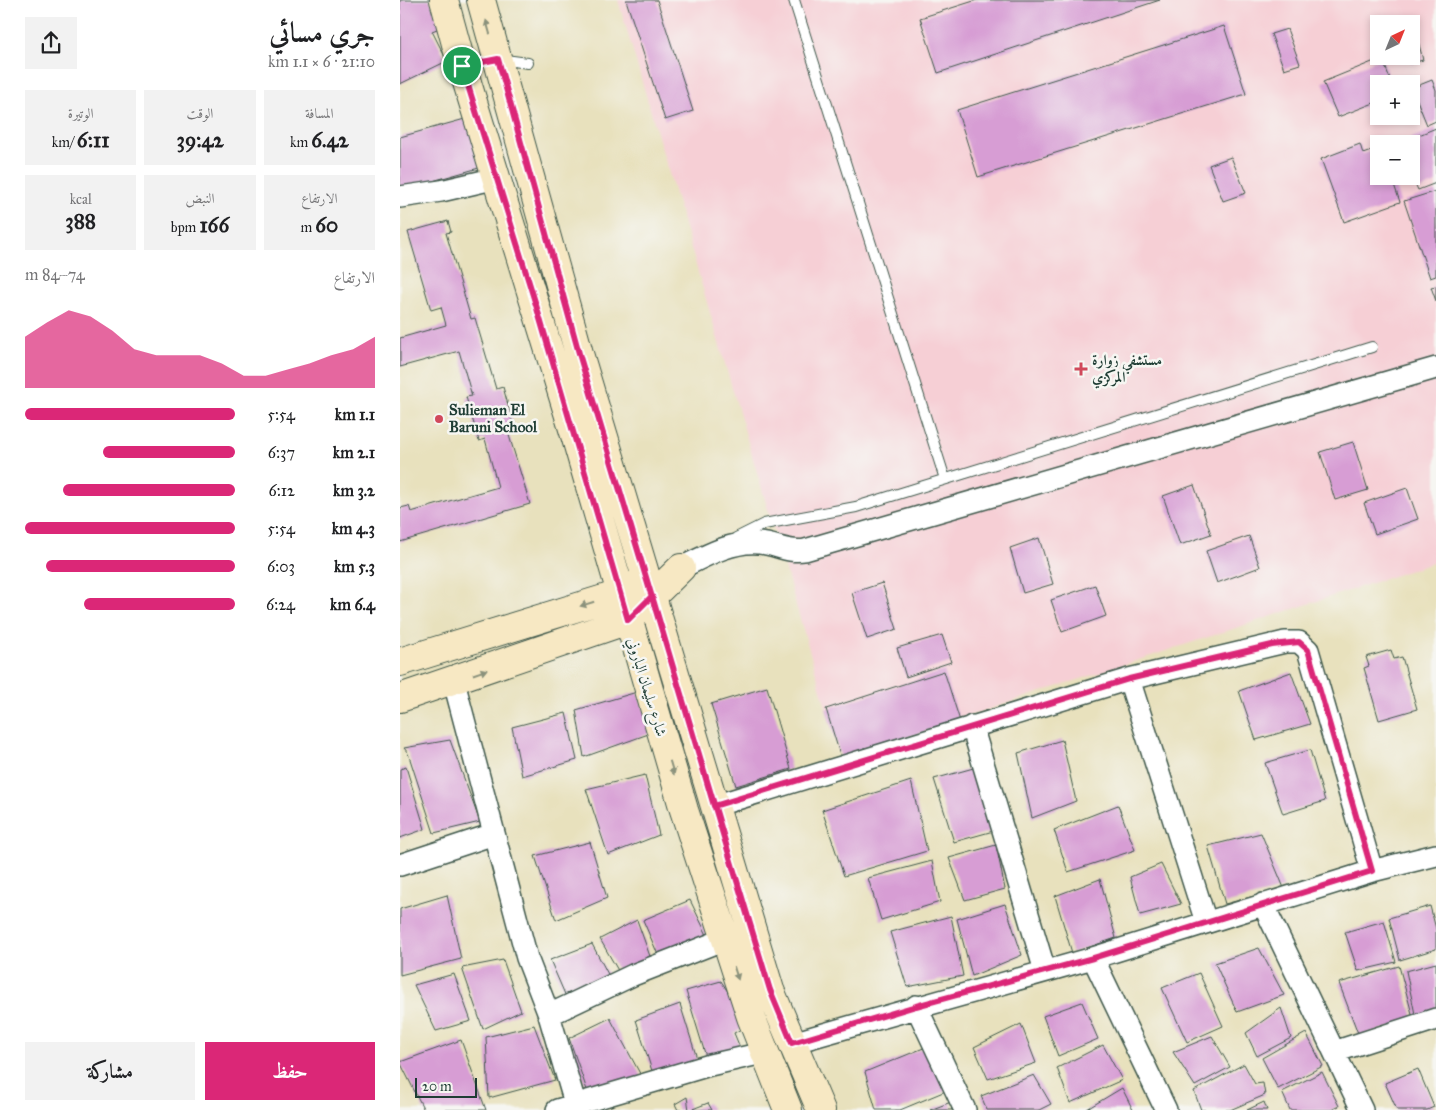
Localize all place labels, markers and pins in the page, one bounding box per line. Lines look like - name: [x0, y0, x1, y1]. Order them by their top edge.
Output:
- pin: [441, 45, 483, 87]
- place label: مستشفي زوارة المركزي: [1092, 351, 1162, 389]
- marker: مستشفي زوارة المركزي: [1074, 362, 1088, 376]
- place label: Sulieman El Baruni School: [449, 401, 538, 436]
- marker: Sulieman El Baruni School: [433, 413, 445, 425]

